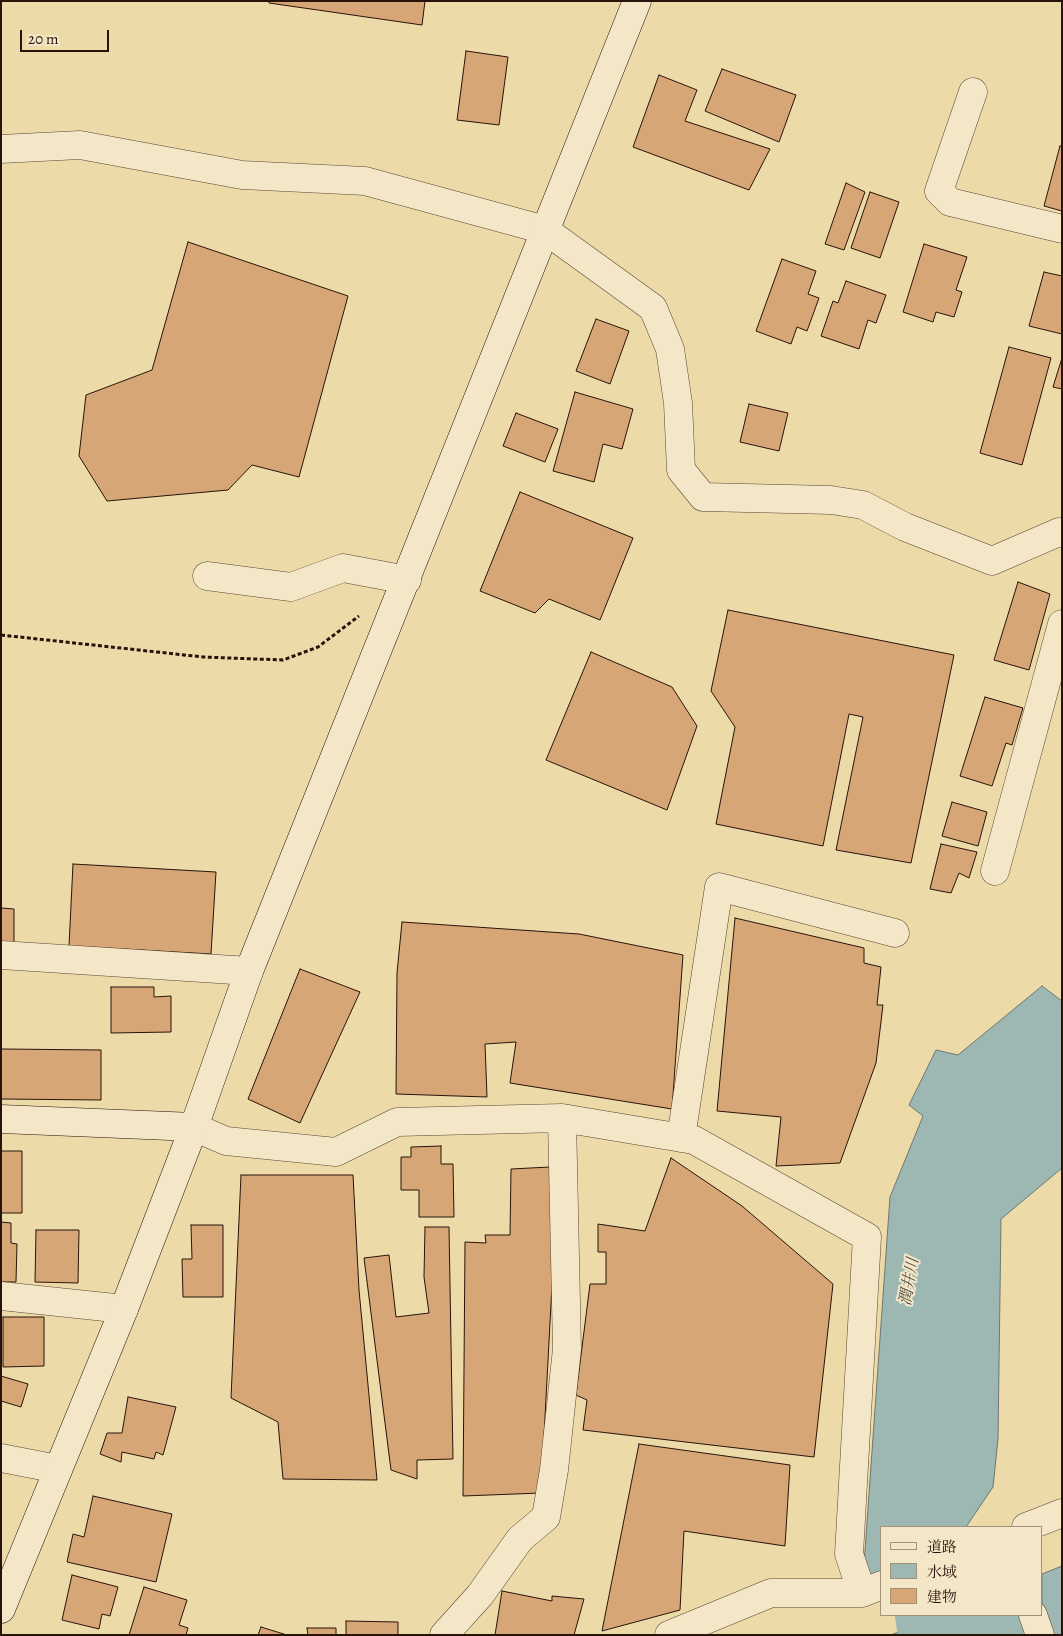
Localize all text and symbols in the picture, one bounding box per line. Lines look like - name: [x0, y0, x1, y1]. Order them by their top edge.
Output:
- scale bar: [22, 20, 111, 52]
- text: 20 m: [28, 29, 59, 49]
- water label: 潤井川: [896, 1257, 924, 1307]
- legend: [880, 1526, 1043, 1616]
- text: 道路: [927, 1537, 957, 1557]
- text: 水域: [927, 1562, 957, 1582]
- text: 建物: [927, 1587, 957, 1607]

